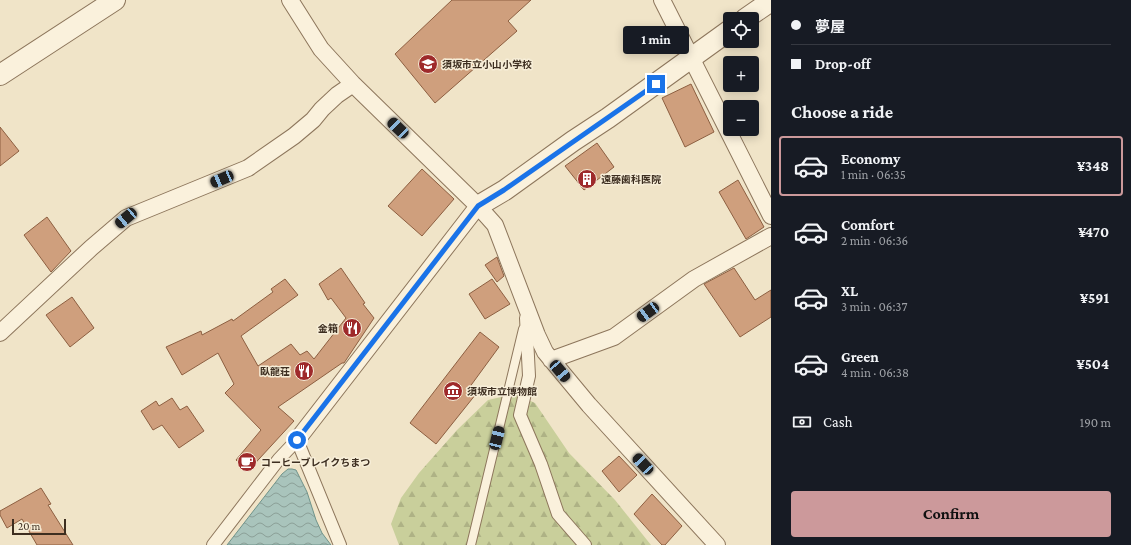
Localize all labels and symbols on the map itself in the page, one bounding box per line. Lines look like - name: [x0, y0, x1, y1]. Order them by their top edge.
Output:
- callout: 1 min: [623, 26, 689, 54]
- school or university icon: 須坂市立小山小学校: [417, 53, 439, 75]
- place label: 須坂市立小山小学校: [442, 59, 532, 70]
- route end: [647, 75, 665, 93]
- car: [385, 115, 411, 141]
- building icon: 遠藤歯科医院: [576, 168, 598, 190]
- car: [209, 169, 235, 189]
- place label: 遠藤歯科医院: [601, 174, 661, 185]
- car: [113, 206, 139, 230]
- car: [635, 300, 661, 324]
- restaurant icon: 金箱: [341, 317, 363, 339]
- place label: 金箱: [318, 323, 338, 334]
- car: [548, 358, 572, 384]
- restaurant icon: 臥龍荘: [293, 360, 315, 382]
- place label: 臥龍荘: [260, 366, 290, 377]
- museum icon: 須坂市立博物館: [442, 380, 464, 402]
- place label: 須坂市立博物館: [467, 386, 537, 397]
- car: [488, 425, 506, 451]
- route start: [288, 431, 306, 449]
- cafe icon: コーヒーブレイクちまつ: [236, 451, 258, 473]
- car: [630, 451, 656, 477]
- place label: コーヒーブレイクちまつ: [261, 457, 370, 468]
- scale bar: [12, 517, 66, 536]

